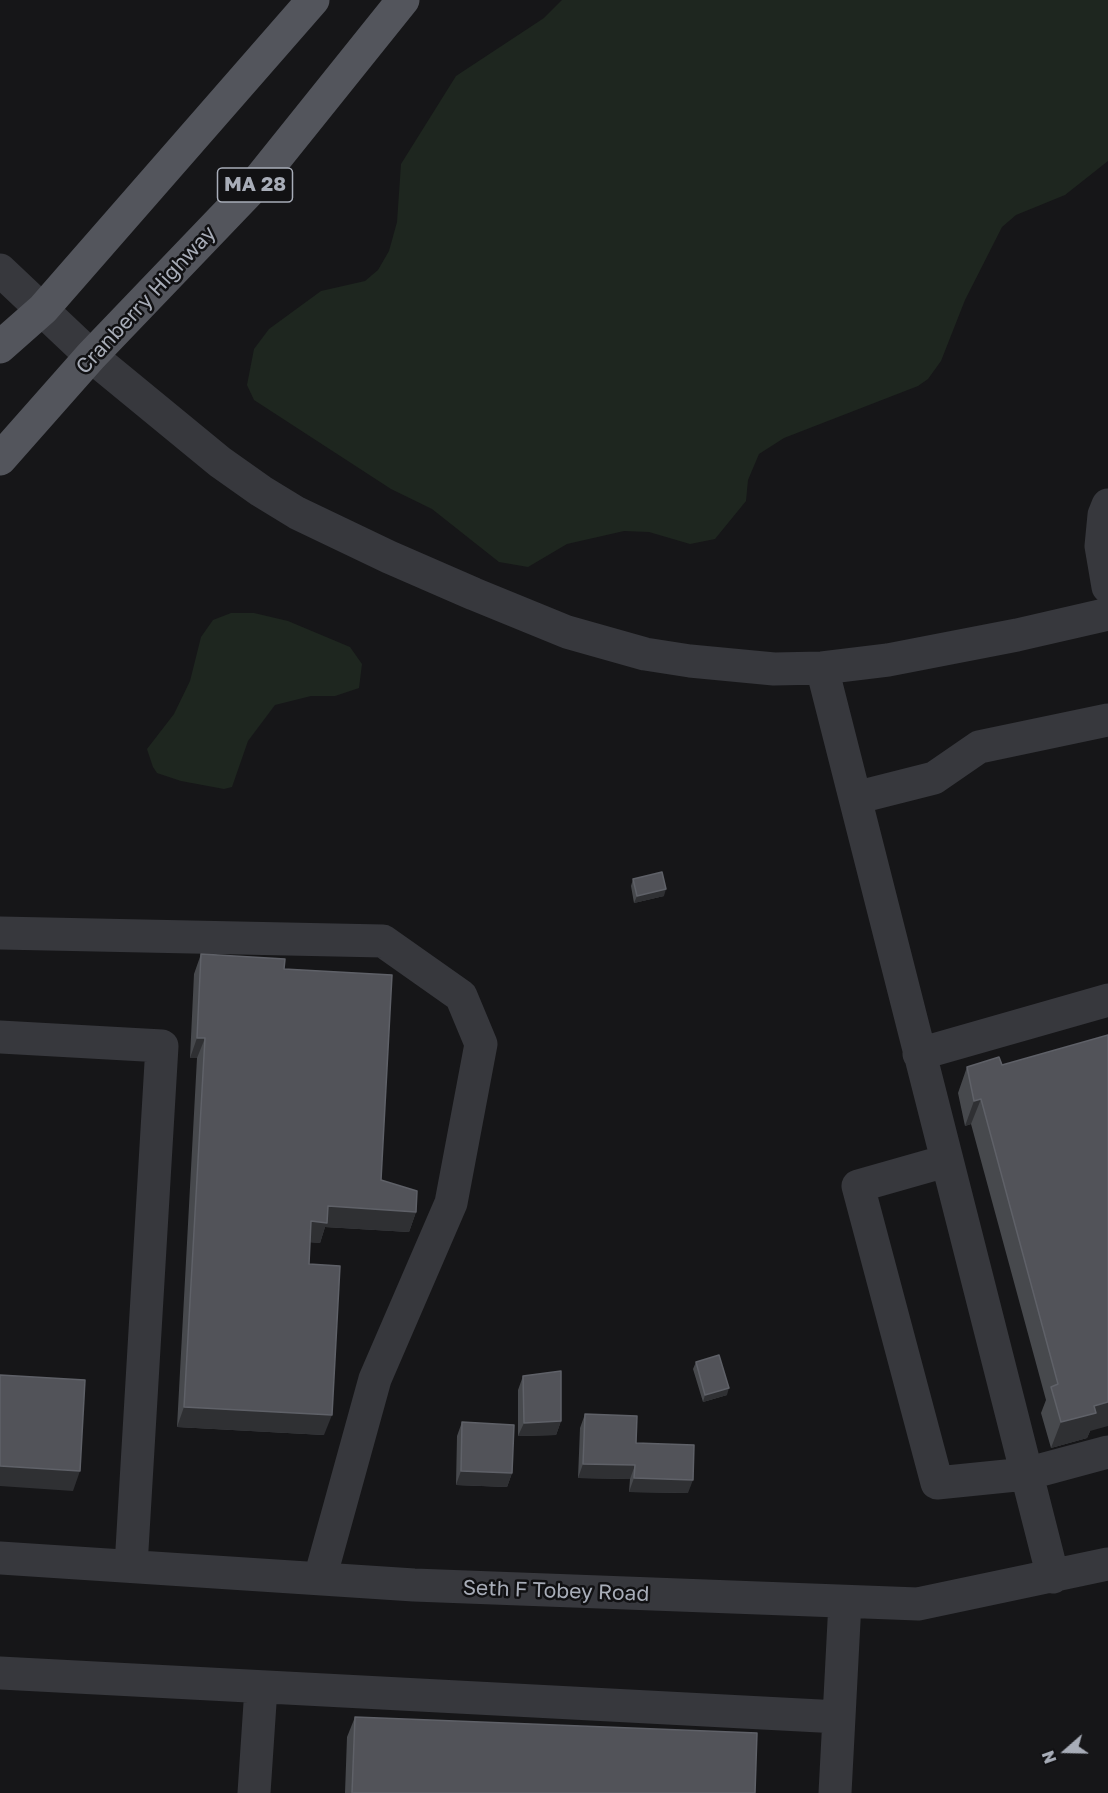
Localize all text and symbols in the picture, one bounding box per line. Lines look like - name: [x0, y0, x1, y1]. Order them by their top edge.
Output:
- road number: MA 28: [218, 168, 292, 202]
- street label: Cranberry Highway: [71, 221, 221, 379]
- street label: Seth F Tobey Road: [462, 1575, 650, 1607]
- north arrow: [1036, 1721, 1096, 1781]
- text: N: [1038, 1748, 1061, 1766]

